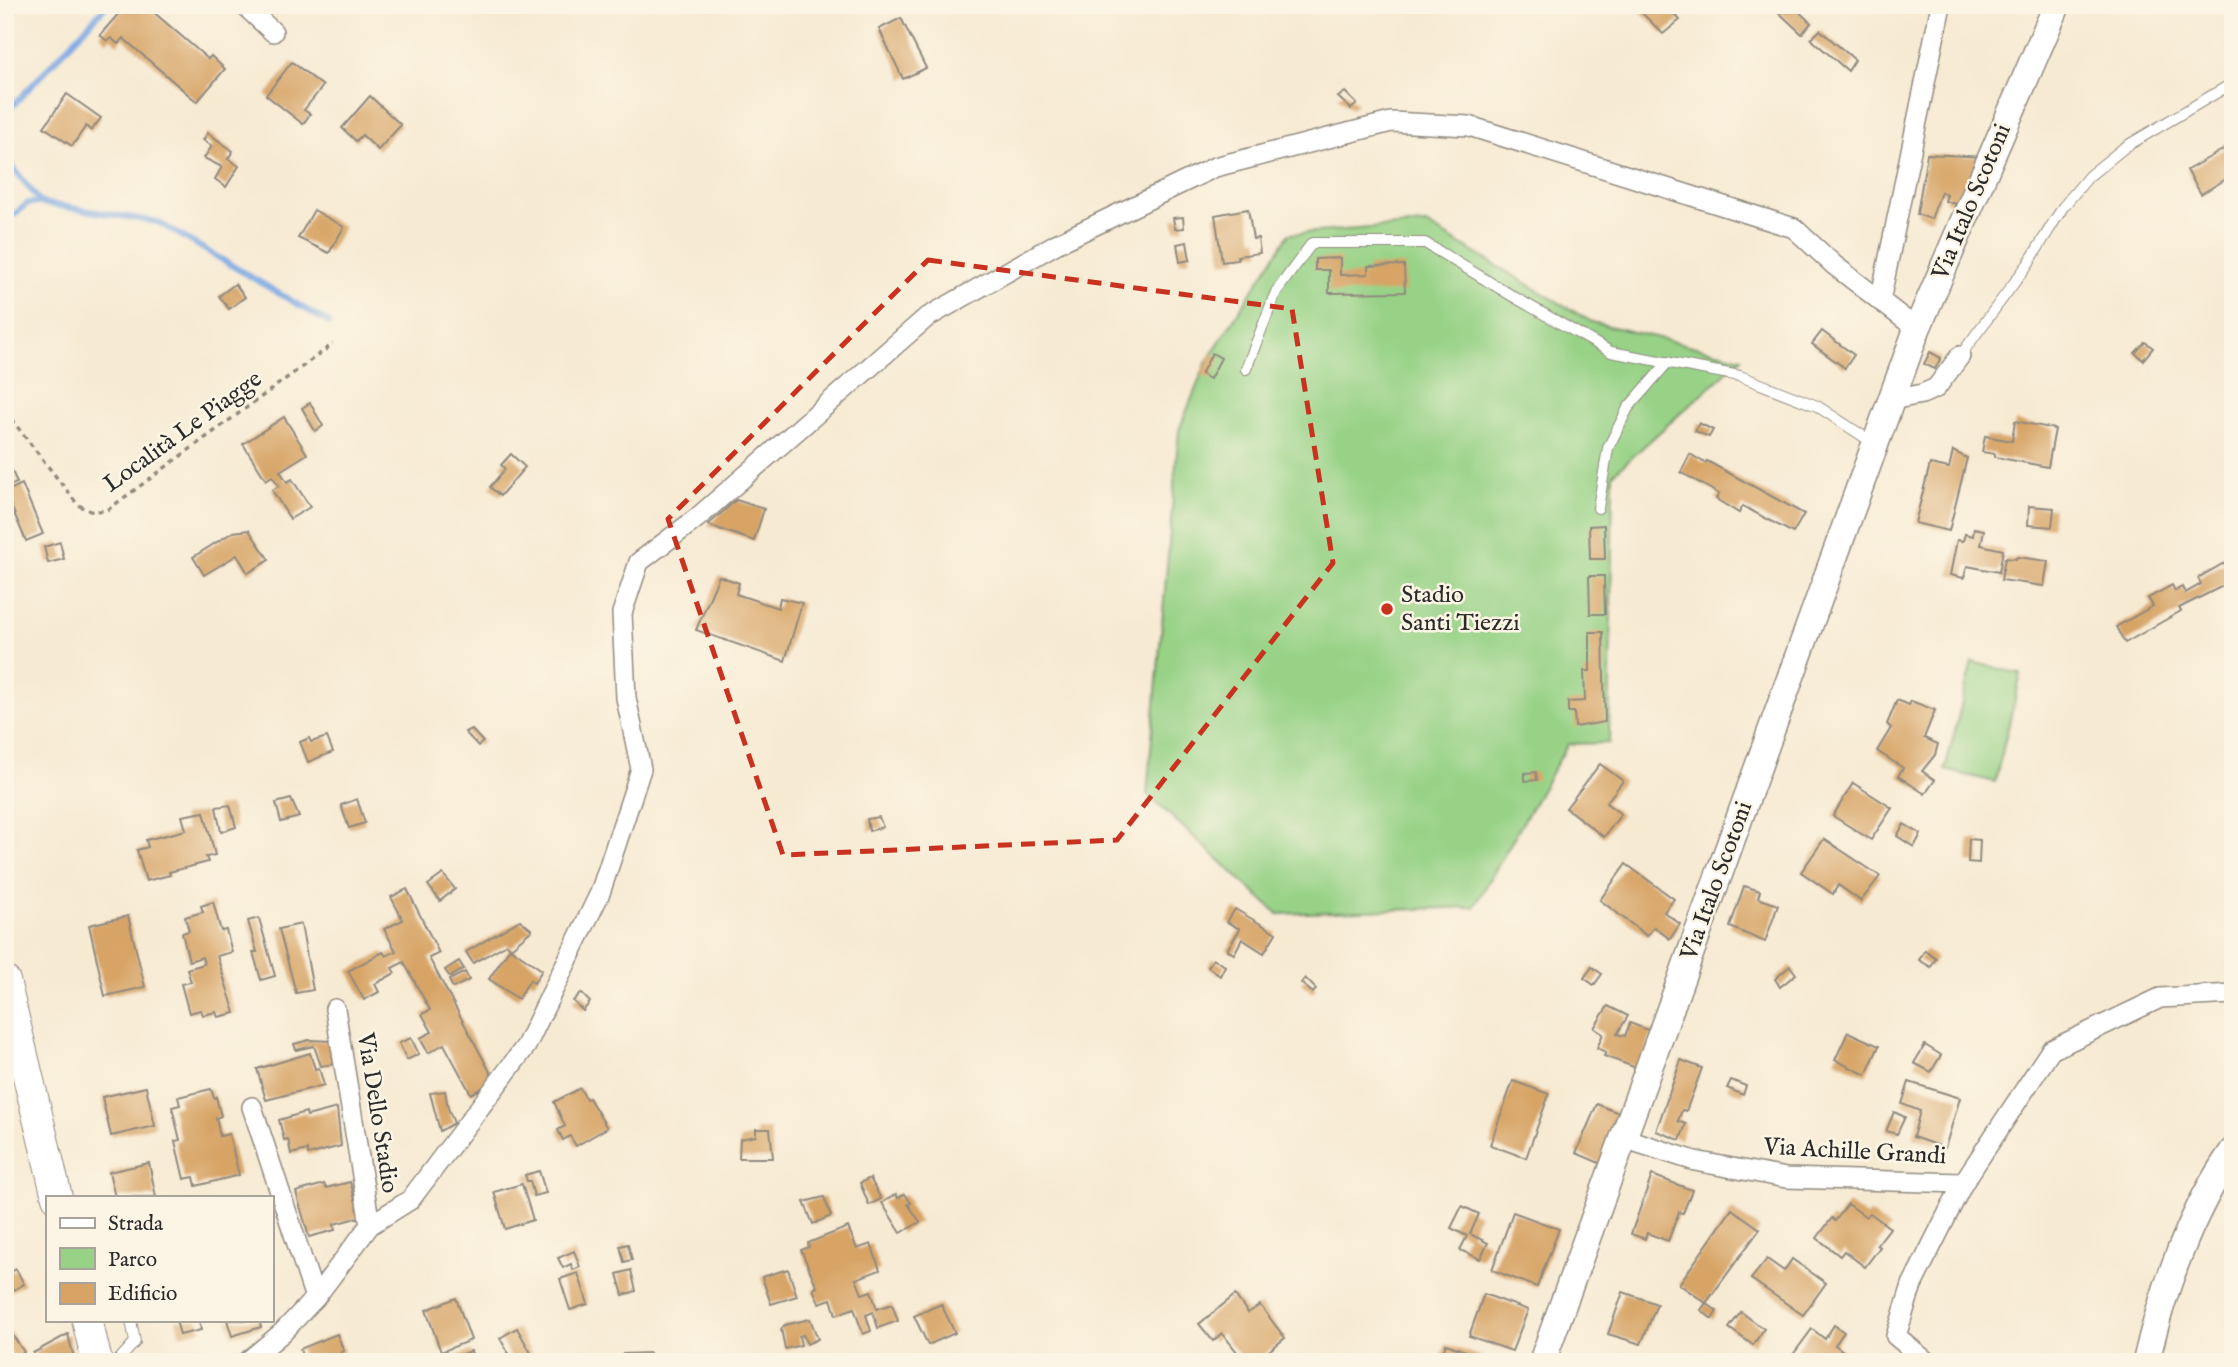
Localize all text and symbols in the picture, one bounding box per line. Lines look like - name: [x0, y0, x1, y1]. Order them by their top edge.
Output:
- street label: Via Italo Scotoni: [1925, 119, 2019, 286]
- street label: Località Le Piagge: [97, 364, 269, 500]
- place label: Stadio Santi Tiezzi: [1401, 580, 1520, 639]
- marker: Stadio Santi Tiezzi: [1379, 601, 1395, 617]
- street label: Via Italo Scotoni: [1674, 797, 1760, 966]
- street label: Via Dello Stadio: [349, 1030, 405, 1196]
- street label: Via Achille Grandi: [1762, 1132, 1947, 1172]
- legend: [46, 1196, 273, 1322]
- text: Strada: [108, 1211, 164, 1238]
- text: Parco: [108, 1247, 157, 1274]
- text: Edificio: [108, 1281, 177, 1308]

